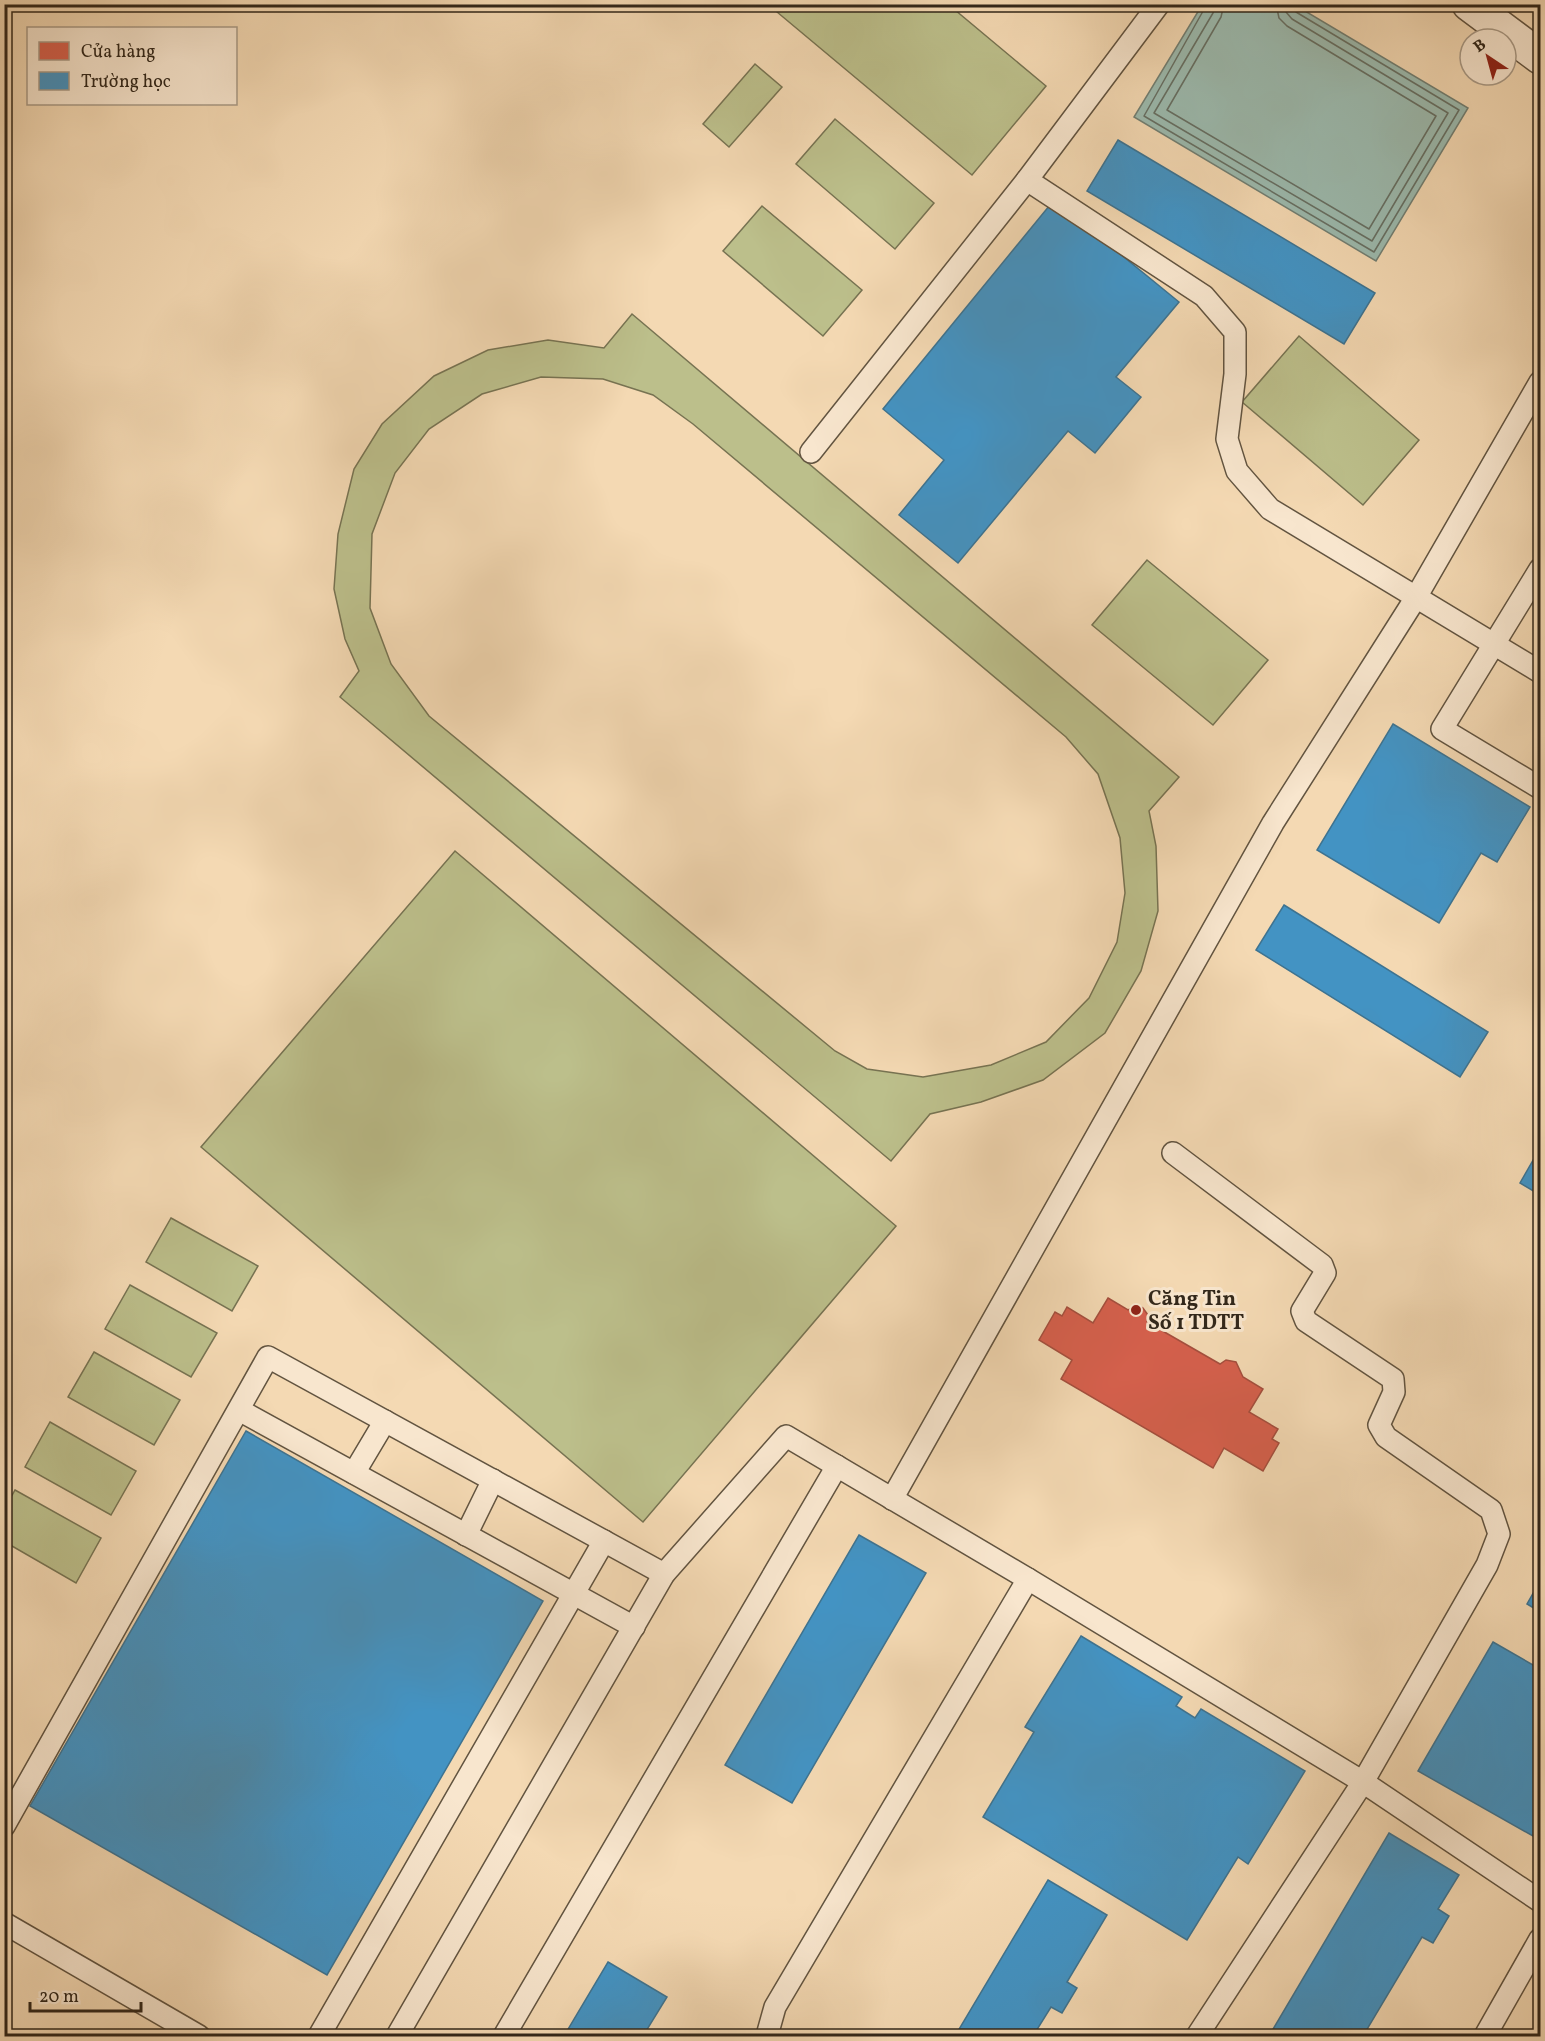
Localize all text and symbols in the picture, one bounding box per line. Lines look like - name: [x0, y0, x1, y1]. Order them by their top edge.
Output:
- legend: [27, 27, 237, 105]
- north arrow: [1458, 27, 1518, 87]
- text: B: [1470, 34, 1491, 59]
- text: Cửa hàng: [81, 40, 155, 65]
- text: Trường học: [81, 70, 171, 95]
- place label: Căng Tin Số 1 TDTT: [1148, 1285, 1244, 1338]
- marker: Căng Tin Số 1 TDTT: [1129, 1303, 1143, 1317]
- scale bar: [30, 1975, 141, 2013]
- text: 20 m: [39, 1985, 79, 2010]

